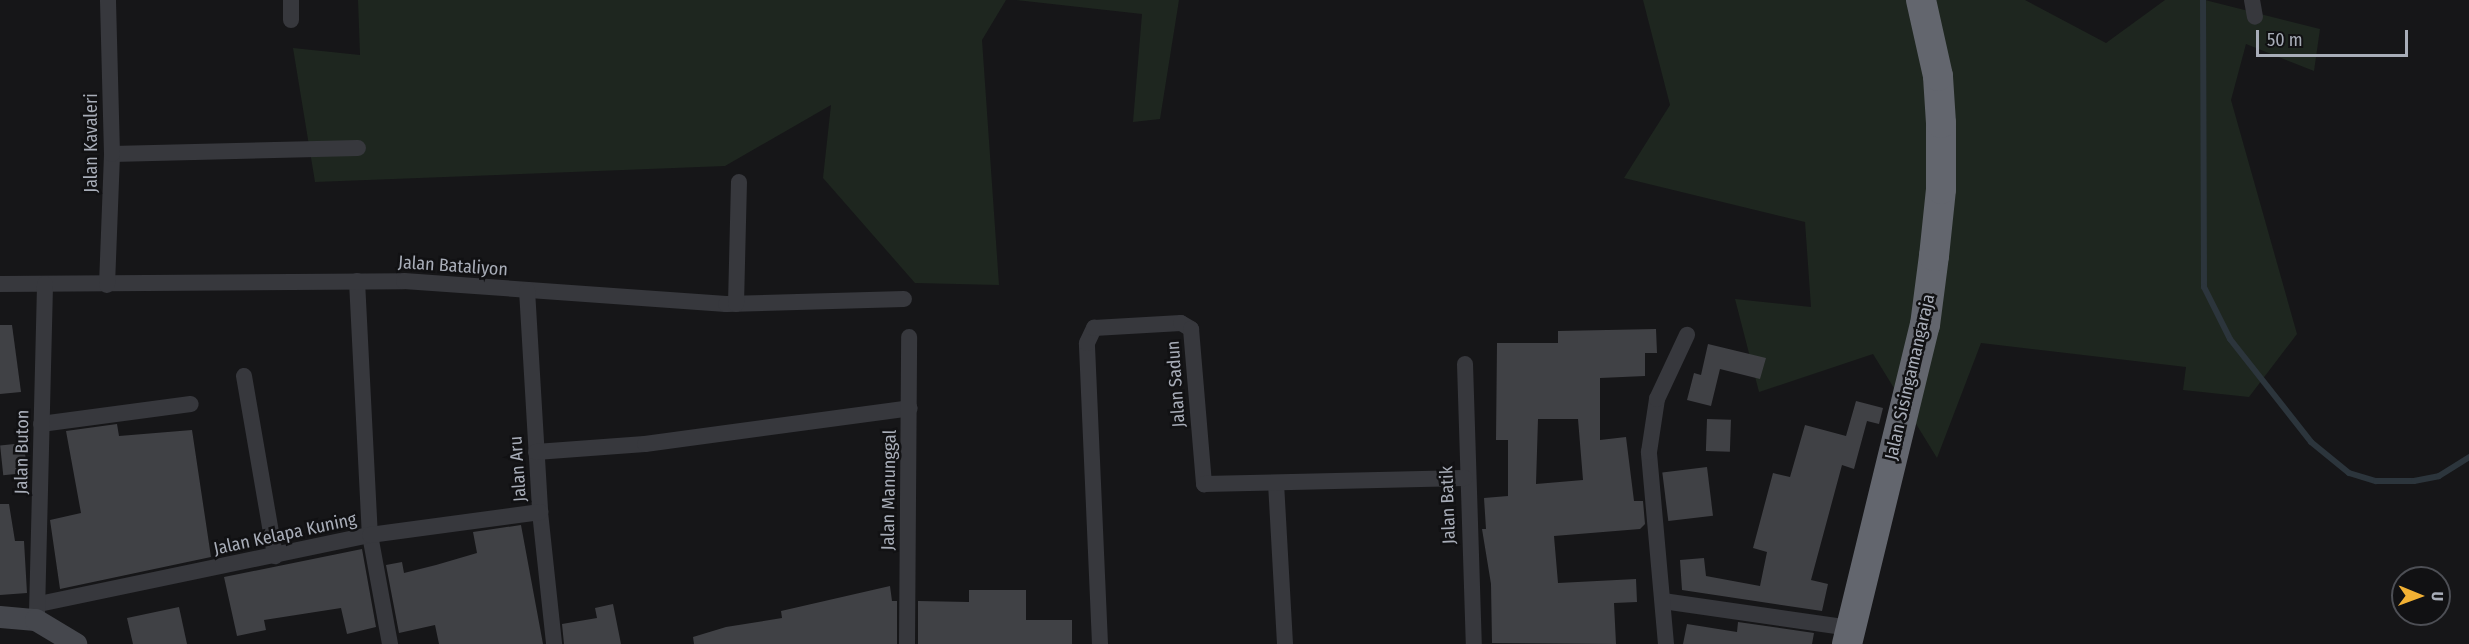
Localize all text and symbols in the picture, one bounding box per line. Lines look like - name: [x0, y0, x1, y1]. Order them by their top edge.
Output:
- scale bar: [2259, 18, 2410, 56]
- text: 50 m: [2267, 29, 2303, 51]
- street label: Jalan Kavaleri: [80, 93, 102, 193]
- street label: Jalan Bataliyon: [397, 251, 509, 281]
- street label: Jalan Sisingamangaraja: [1880, 292, 1940, 462]
- street label: Jalan Sadun: [1162, 340, 1190, 428]
- street label: Jalan Buton: [10, 410, 34, 494]
- street label: Jalan Manunggal: [877, 429, 901, 551]
- street label: Jalan Aru: [505, 435, 531, 503]
- street label: Jalan Batik: [1436, 466, 1460, 544]
- street label: Jalan Kelapa Kuning: [212, 508, 358, 560]
- north arrow: [2391, 566, 2451, 626]
- text: U: [2428, 591, 2447, 601]

